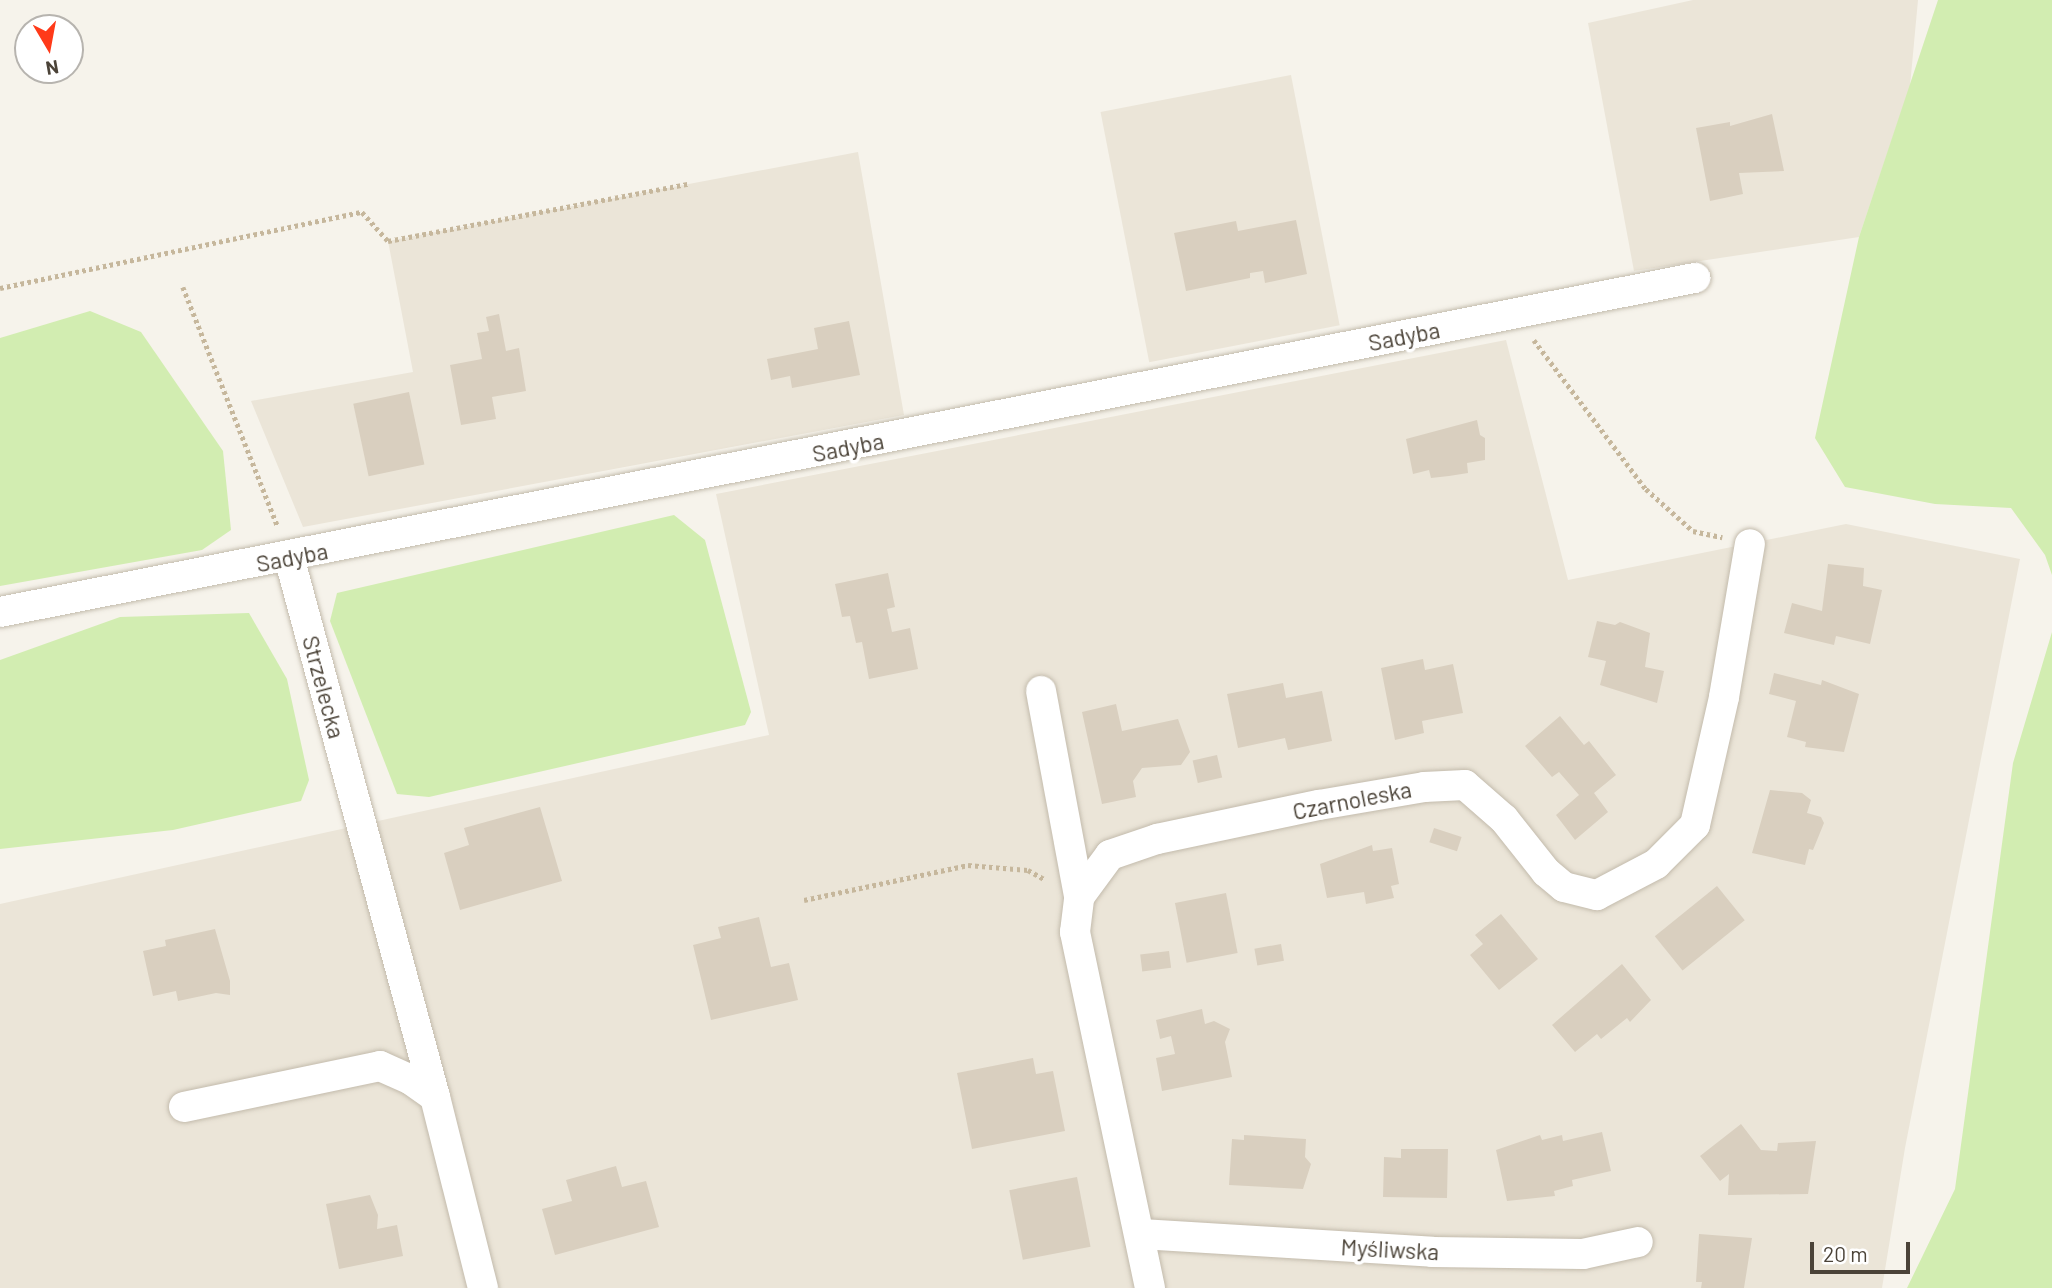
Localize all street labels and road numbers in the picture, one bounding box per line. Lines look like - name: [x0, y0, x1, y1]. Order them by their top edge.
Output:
- street label: Sadyba: [1366, 316, 1442, 356]
- street label: Sadyba: [810, 427, 886, 467]
- street label: Sadyba: [254, 537, 330, 577]
- street label: Strzelecka: [297, 633, 351, 741]
- street label: Czarnoleska: [1290, 775, 1414, 825]
- street label: Myśliwska: [1340, 1233, 1440, 1265]

